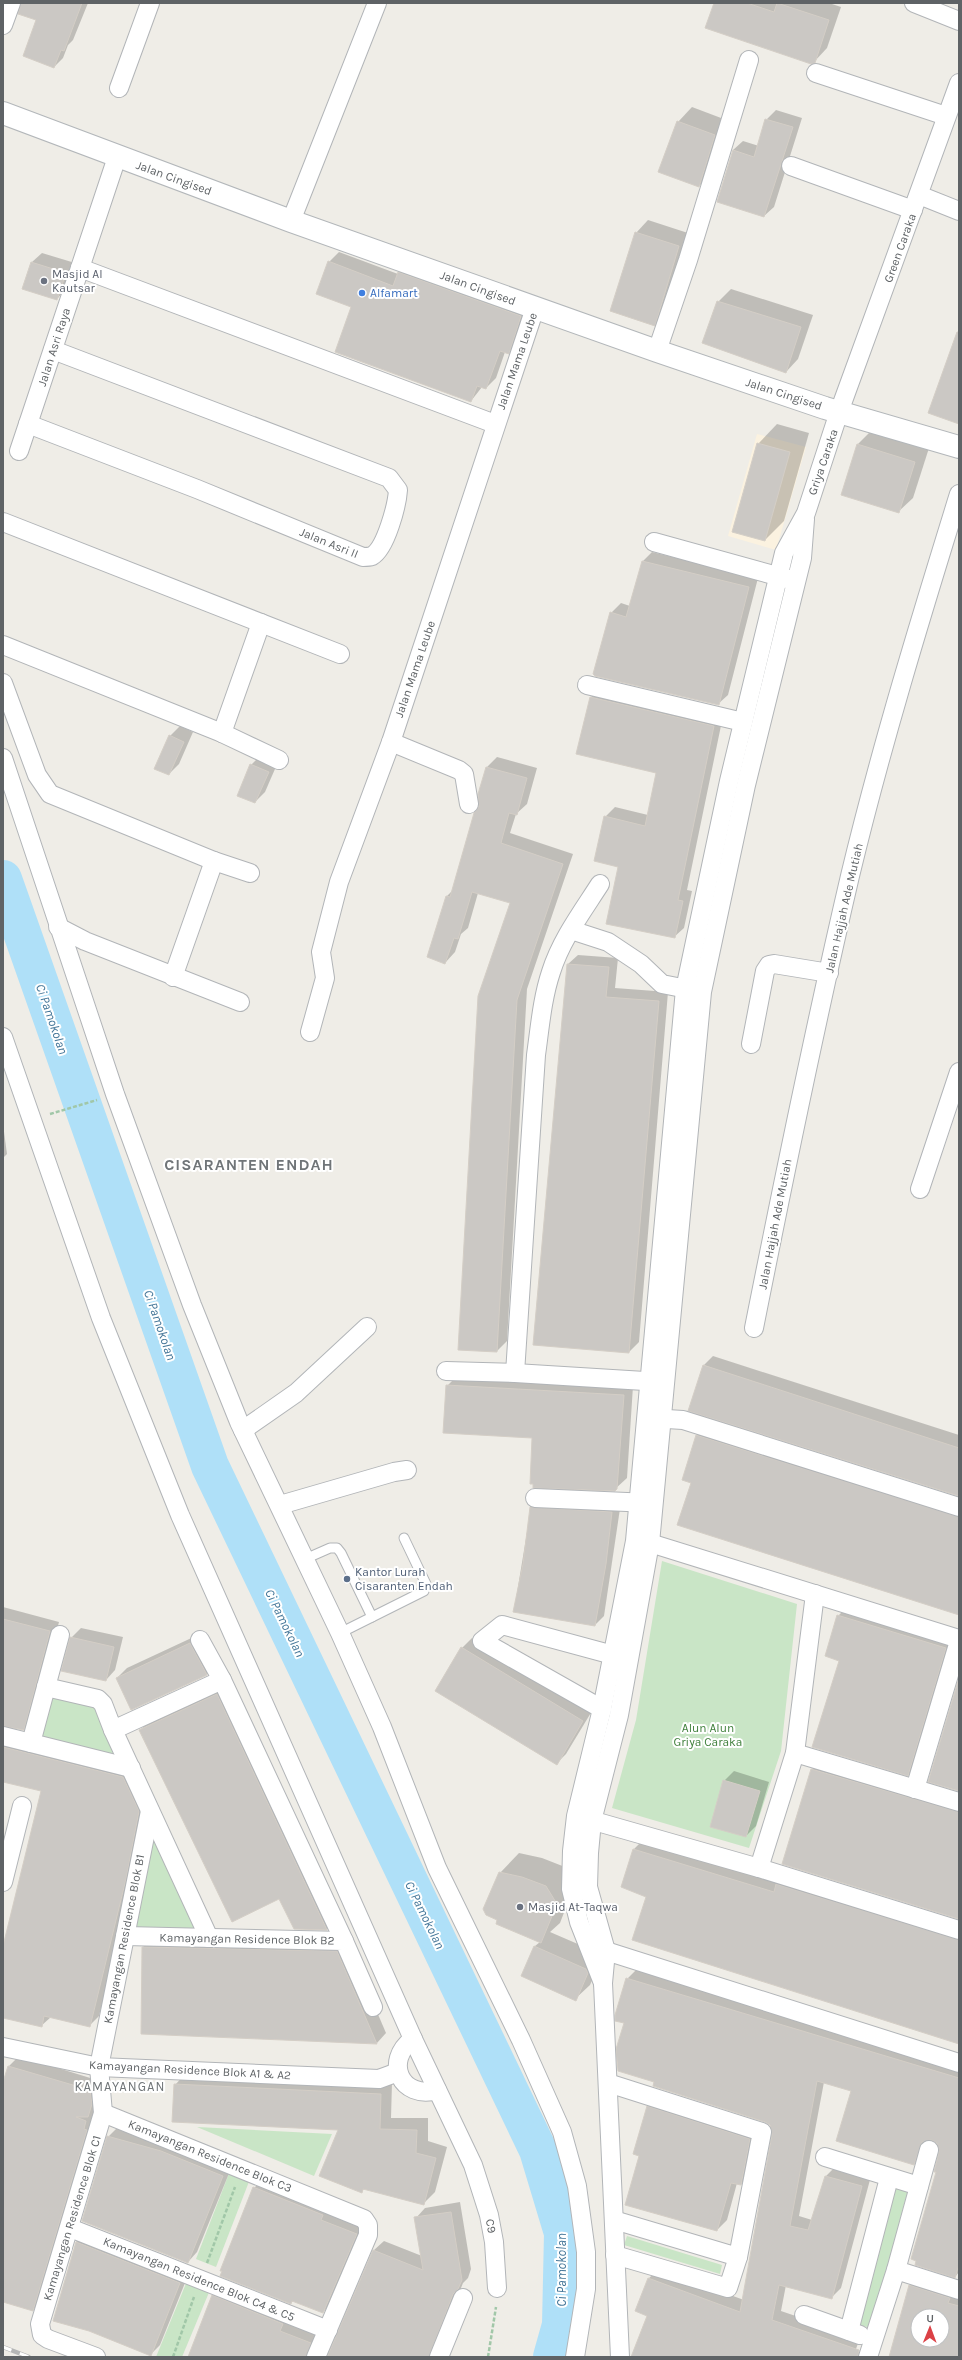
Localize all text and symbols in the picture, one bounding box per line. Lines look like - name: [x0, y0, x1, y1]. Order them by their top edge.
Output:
- street label: Jalan Cingised: [134, 158, 214, 198]
- street label: Green Caraka: [881, 211, 919, 285]
- place label: Masjid Al Kautsar: [52, 267, 103, 295]
- street label: Jalan Cingised: [438, 268, 518, 308]
- marker: Masjid Al Kautsar: [39, 276, 49, 286]
- place label: Alfamart: [370, 286, 418, 300]
- marker: Alfamart: [357, 288, 367, 298]
- street label: Jalan Asri Raya: [35, 306, 73, 388]
- street label: Jalan Mama Leube: [494, 311, 540, 411]
- street label: Jalan Cingised: [744, 375, 824, 413]
- street label: Griya Caraka: [805, 427, 841, 497]
- street label: Jalan Asri II: [298, 525, 360, 561]
- street label: Jalan Mama Leube: [392, 619, 438, 719]
- street label: Jalan Hajjah Ade Mutiah: [822, 842, 866, 974]
- water label: Ci Pamokolan: [33, 982, 71, 1056]
- district label: CISARANTEN ENDAH: [164, 1155, 334, 1174]
- street label: Jalan Hajjah Ade Mutiah: [755, 1158, 795, 1290]
- water label: Ci Pamokolan: [141, 1288, 179, 1362]
- place label: Kantor Lurah Cisaranten Endah: [355, 1565, 453, 1593]
- marker: Kantor Lurah Cisaranten Endah: [342, 1574, 352, 1584]
- water label: Ci Pamokolan: [262, 1587, 308, 1659]
- park label: Alun Alun Griya Caraka: [674, 1721, 742, 1749]
- street label: Kamayangan Residence Blok B1: [101, 1853, 147, 2025]
- water label: Ci Pamokolan: [402, 1879, 448, 1951]
- place label: Masjid At-Taqwa: [528, 1900, 618, 1914]
- marker: Masjid At-Taqwa: [515, 1902, 525, 1912]
- street label: Kamayangan Residence Blok B2: [159, 1930, 335, 1948]
- street label: Kamayangan Residence Blok A1 & A2: [89, 2058, 291, 2082]
- district label: KAMAYANGAN: [75, 2079, 165, 2094]
- street label: Kamayangan Residence Blok C3: [126, 2117, 294, 2195]
- street label: Kamayangan Residence Blok C1: [40, 2134, 104, 2302]
- street label: C9: [483, 2218, 499, 2234]
- water label: Ci Pamokolan: [554, 2233, 569, 2307]
- street label: Kamayangan Residence Blok C4 & C5: [101, 2234, 297, 2324]
- north arrow: [910, 2308, 950, 2348]
- text: U: [926, 2312, 934, 2325]

